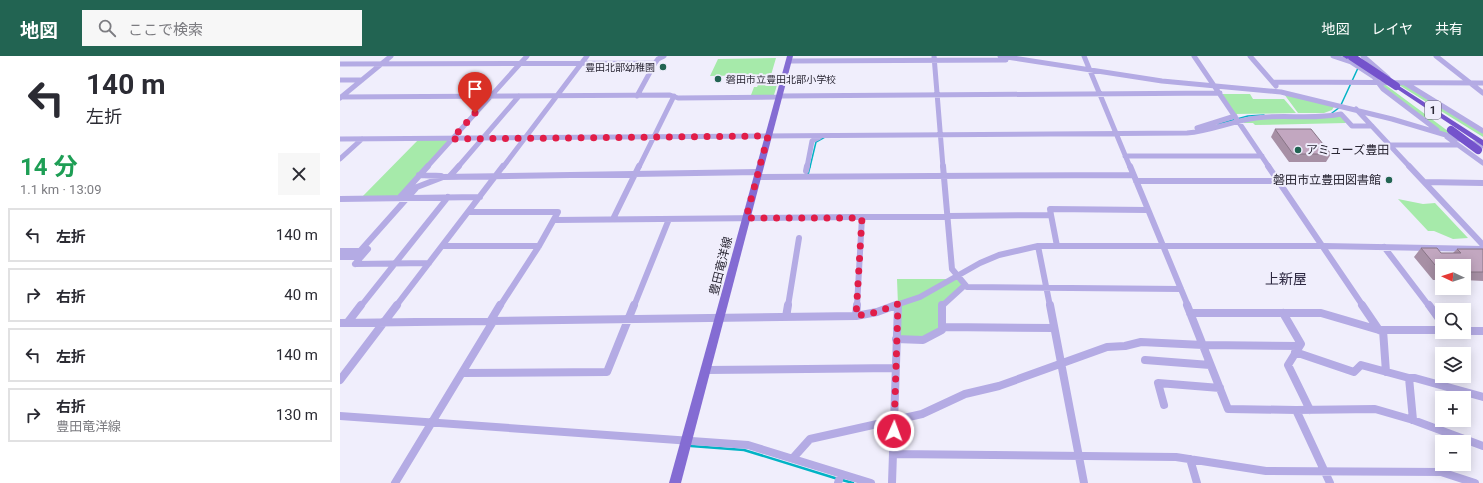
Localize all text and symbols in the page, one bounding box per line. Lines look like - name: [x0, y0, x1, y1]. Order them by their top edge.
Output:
- search box: [82, 10, 362, 46]
- icon: search: [96, 17, 118, 39]
- text: 地図: [20, 19, 58, 42]
- text: ここで検索: [128, 21, 203, 39]
- text: 地図: [1321, 21, 1349, 37]
- text: レイヤ: [1371, 21, 1413, 37]
- text: 共有: [1435, 21, 1463, 37]
- place label: 豊田北部幼稚園: [585, 62, 655, 73]
- marker: 豊田北部幼稚園: [658, 62, 668, 72]
- text: 140 m: [86, 68, 165, 101]
- icon: left: [20, 72, 72, 124]
- pin: [458, 72, 492, 113]
- marker: 磐田市立豊田北部小学校: [713, 74, 723, 84]
- place label: 磐田市立豊田北部小学校: [726, 74, 836, 85]
- icon: arrive: [464, 78, 486, 100]
- road number: 1: [1425, 101, 1441, 119]
- text: 左折: [86, 106, 122, 127]
- place label: アミューズ豊田: [1306, 143, 1389, 157]
- marker: アミューズ豊田: [1293, 145, 1303, 155]
- text: 14 分: [20, 153, 78, 181]
- button: close: [278, 153, 320, 195]
- place label: 磐田市立豊田図書館: [1273, 173, 1381, 187]
- marker: 磐田市立豊田図書館: [1384, 175, 1394, 185]
- text: 1.1 km · 13:09: [20, 182, 101, 197]
- icon: left: [22, 224, 44, 246]
- text: 140 m: [276, 226, 318, 244]
- text: 左折: [56, 228, 86, 246]
- street label: 豊田竜洋線: [707, 235, 735, 297]
- north arrow: [1435, 259, 1471, 295]
- map controls: [1435, 259, 1471, 471]
- district label: 上新屋: [1265, 271, 1307, 287]
- icon: right: [22, 284, 44, 306]
- text: 40 m: [284, 286, 318, 304]
- text: 右折: [56, 288, 86, 306]
- button: search: [1435, 303, 1471, 339]
- icon: left: [22, 344, 44, 366]
- text: 140 m: [276, 346, 318, 364]
- button: layers: [1435, 347, 1471, 383]
- text: 左折: [56, 348, 86, 366]
- button: +: [1435, 391, 1471, 427]
- text: 右折: [56, 398, 86, 416]
- icon: right: [22, 404, 44, 426]
- text: 130 m: [276, 406, 318, 424]
- position arrow: [873, 410, 915, 452]
- text: 豊田竜洋線: [56, 419, 121, 434]
- button: −: [1435, 435, 1471, 471]

